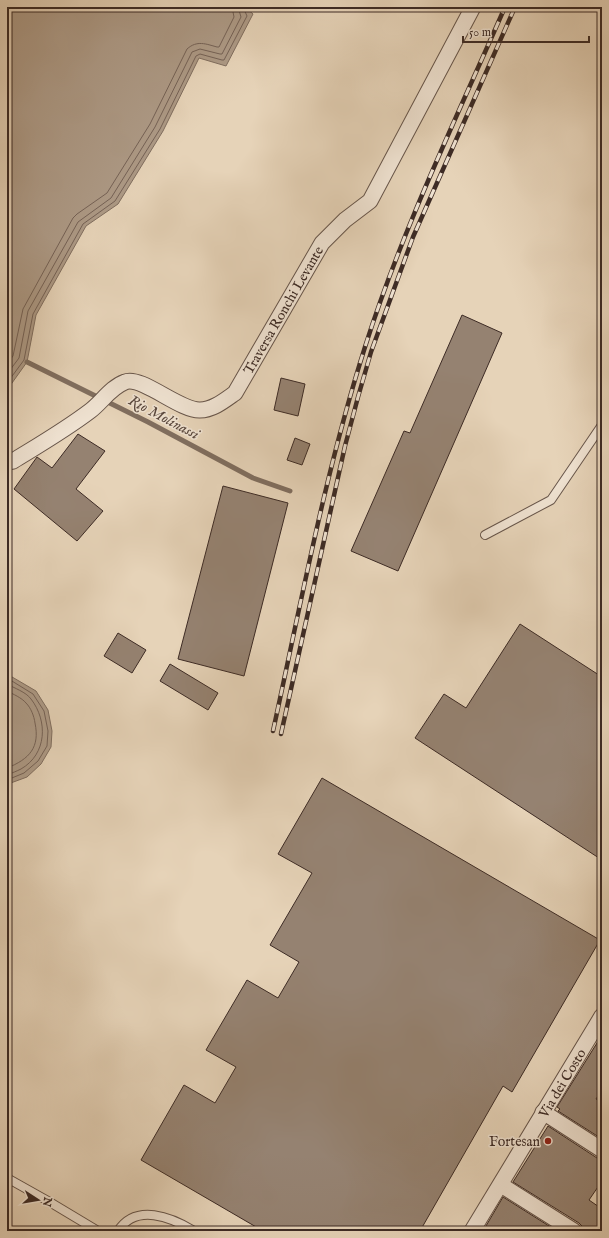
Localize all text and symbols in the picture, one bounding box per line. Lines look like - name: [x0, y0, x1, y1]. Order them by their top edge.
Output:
- scale bar: [463, 18, 589, 44]
- text: 50 m: [469, 25, 491, 40]
- street label: Traversa Ronchi Levante: [240, 243, 328, 378]
- water label: Rio Molinassi: [125, 391, 204, 445]
- street label: Via dei Costo: [535, 1045, 591, 1122]
- place label: Fortesan: [489, 1133, 541, 1151]
- marker: Fortesan: [543, 1136, 553, 1146]
- north arrow: [18, 1180, 58, 1220]
- text: N: [39, 1195, 55, 1208]

